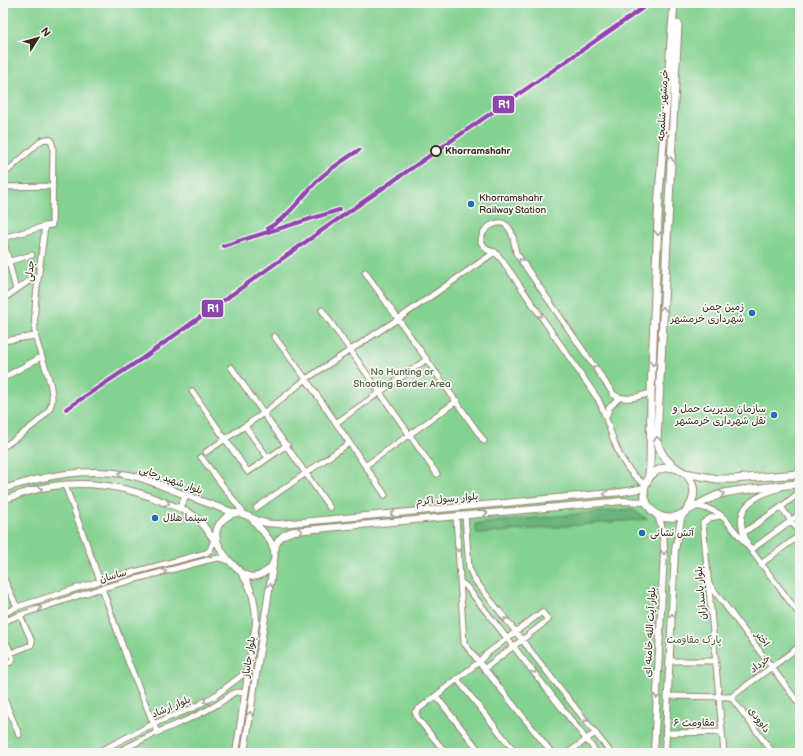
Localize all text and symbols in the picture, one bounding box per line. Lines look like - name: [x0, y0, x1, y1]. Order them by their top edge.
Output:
- north arrow: [18, 18, 58, 58]
- text: N: [38, 25, 53, 39]
- street label: خرمشهر - شلمچه: [655, 69, 671, 141]
- line badge: R1: [492, 95, 515, 114]
- text: R1: [498, 98, 510, 111]
- marker: Khorramshahr: [430, 145, 442, 157]
- place label: Khorramshahr: [445, 145, 512, 157]
- one-way arrow: [666, 156, 675, 163]
- place label: Khorramshahr Railway Station: [479, 192, 547, 216]
- marker: Khorramshahr Railway Station: [466, 199, 476, 209]
- one-way arrow: [654, 230, 662, 236]
- one-way arrow: [518, 258, 526, 265]
- street label: جدلی: [23, 259, 38, 283]
- line badge: R1: [201, 299, 224, 318]
- place label: زمین چمن شهرداری خرمشهر: [670, 301, 744, 325]
- text: R1: [207, 302, 219, 315]
- one-way arrow: [658, 306, 667, 312]
- marker: زمین چمن شهرداری خرمشهر: [747, 308, 757, 318]
- one-way arrow: [535, 311, 543, 318]
- one-way arrow: [648, 360, 657, 366]
- one-way arrow: [593, 365, 600, 372]
- park label: No Hunting or Shooting Border Area: [353, 366, 451, 390]
- place label: سازمان مدیریت حمل و نقل شهرداری خرمشهر: [672, 403, 766, 427]
- marker: سازمان مدیریت حمل و نقل شهرداری خرمشهر: [769, 410, 779, 420]
- one-way arrow: [653, 436, 662, 442]
- street label: بلوار شهید رجایی: [137, 463, 204, 498]
- one-way arrow: [117, 470, 123, 479]
- one-way arrow: [37, 485, 44, 493]
- one-way arrow: [603, 489, 609, 498]
- street label: بلوار رسول اکرم: [415, 490, 479, 509]
- one-way arrow: [719, 490, 726, 499]
- one-way arrow: [163, 499, 170, 507]
- one-way arrow: [390, 509, 396, 518]
- one-way arrow: [482, 509, 488, 518]
- place label: سینما هلال: [163, 512, 208, 524]
- marker: سینما هلال: [150, 513, 160, 523]
- one-way arrow: [297, 526, 303, 535]
- place label: آتش نشانی: [650, 527, 694, 540]
- marker: آتش نشانی: [637, 528, 647, 538]
- one-way arrow: [454, 546, 463, 552]
- one-way arrow: [660, 549, 668, 555]
- street label: بلوار پاسداران: [693, 566, 709, 620]
- street label: ساسان: [98, 567, 128, 585]
- one-way arrow: [160, 568, 167, 577]
- one-way arrow: [265, 583, 274, 589]
- street label: بلوار آیت الله خامنه ای: [642, 587, 658, 677]
- one-way arrow: [36, 604, 43, 613]
- one-way arrow: [667, 613, 676, 619]
- one-way arrow: [504, 618, 511, 625]
- street label: اختر: [752, 628, 772, 649]
- park label: پارک مقاومت: [667, 634, 722, 646]
- street label: بلوار جانباز: [240, 635, 258, 679]
- street label: خرداد: [747, 652, 773, 676]
- one-way arrow: [529, 667, 536, 674]
- street label: بلوار ارشاد: [150, 693, 192, 721]
- one-way arrow: [652, 693, 661, 699]
- one-way arrow: [203, 696, 210, 703]
- street label: داوودی: [745, 705, 773, 735]
- one-way arrow: [245, 711, 254, 718]
- street label: مقاومت ۶: [673, 717, 715, 729]
- one-way arrow: [584, 720, 591, 727]

